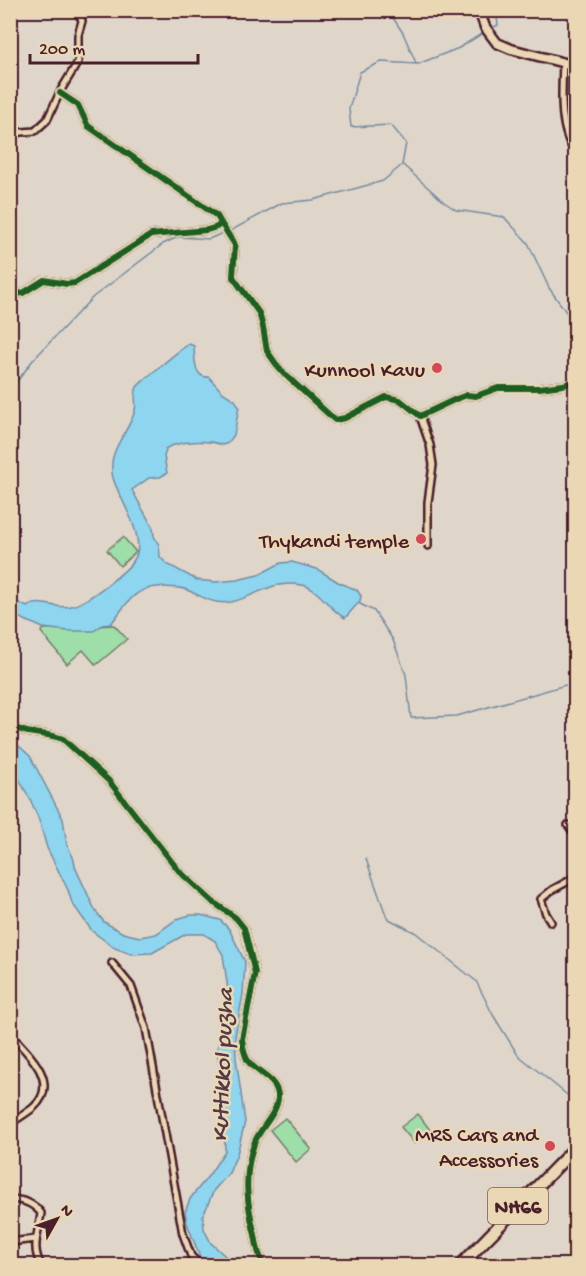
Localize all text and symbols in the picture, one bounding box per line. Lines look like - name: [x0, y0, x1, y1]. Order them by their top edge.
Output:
- scale bar: [30, 27, 198, 65]
- text: 200 m: [39, 40, 86, 61]
- place label: Kunnool Kavu: [304, 359, 425, 385]
- marker: Kunnool Kavu: [430, 361, 444, 375]
- place label: Thykandi temple: [258, 530, 410, 556]
- marker: Thykandi temple: [414, 532, 428, 546]
- water label: Kuttikkol puzha: [207, 986, 242, 1143]
- place label: MRS Cars and Accessories: [415, 1124, 540, 1175]
- marker: MRS Cars and Accessories: [543, 1139, 557, 1153]
- road number: NH66: [488, 1188, 548, 1224]
- north arrow: [27, 1189, 87, 1249]
- text: N: [55, 1201, 77, 1222]

